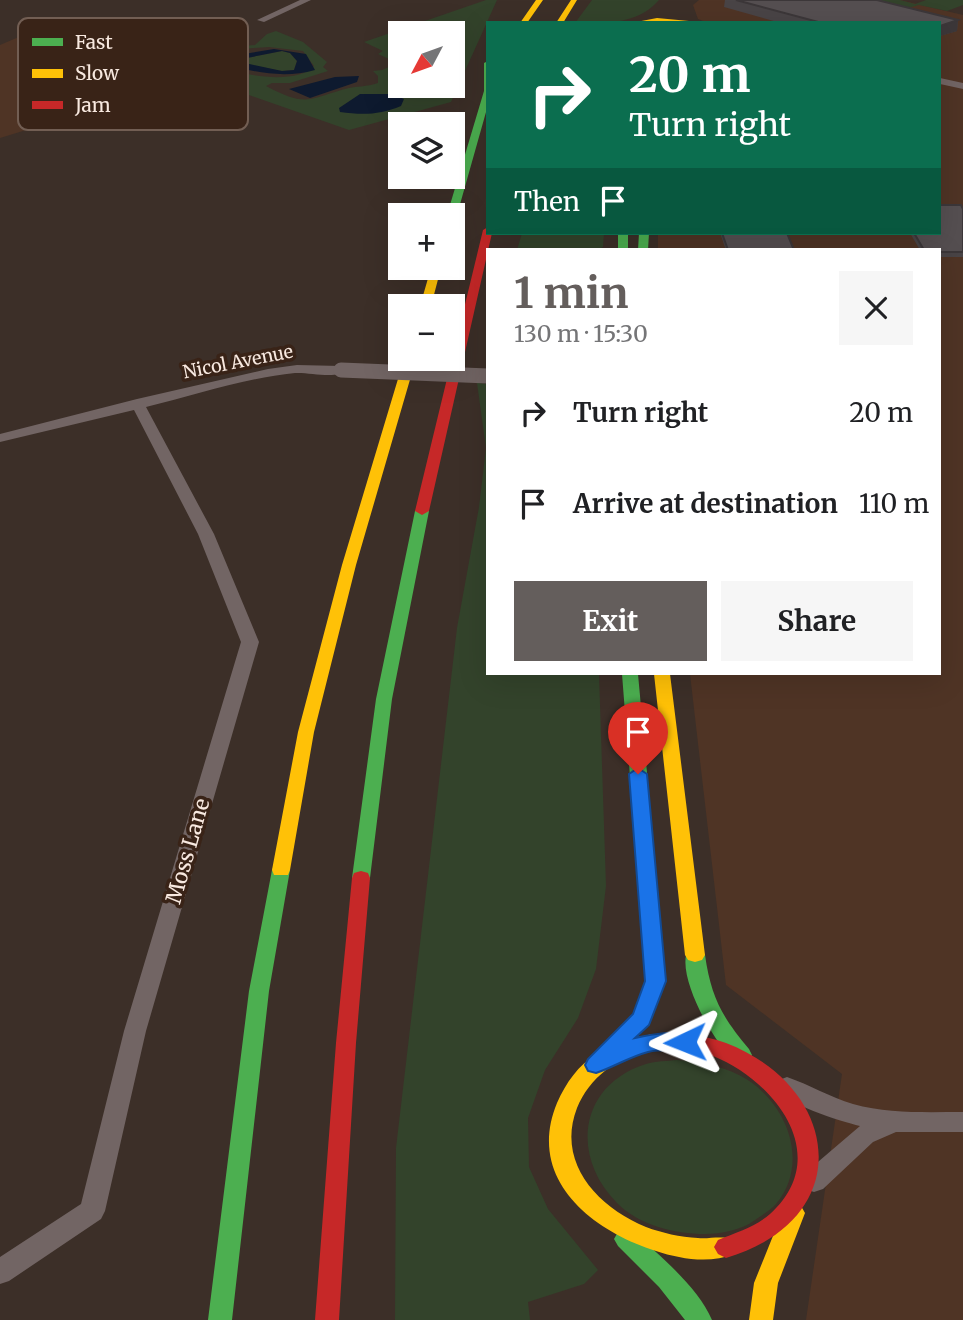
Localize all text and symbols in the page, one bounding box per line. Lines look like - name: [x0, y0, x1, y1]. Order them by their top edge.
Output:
- legend: [18, 18, 248, 130]
- north arrow: [388, 21, 466, 98]
- map controls: [388, 21, 465, 371]
- text: Fast: [75, 30, 113, 54]
- text: 20 m: [629, 44, 750, 105]
- icon: right: [514, 49, 605, 140]
- text: Slow: [75, 61, 120, 85]
- text: Jam: [74, 93, 111, 117]
- text: Turn right: [629, 105, 791, 145]
- button: layers: [388, 112, 465, 189]
- icon: arrive: [594, 182, 632, 220]
- text: Then: [514, 185, 580, 218]
- button: +: [388, 203, 465, 280]
- text: 1 min: [514, 267, 628, 319]
- button: close: [839, 271, 913, 345]
- button: −: [388, 294, 465, 371]
- text: 130 m · 15:30: [514, 319, 648, 348]
- street label: Nicol Avenue: [181, 340, 295, 383]
- icon: right: [514, 394, 552, 432]
- text: Turn right: [573, 396, 708, 429]
- text: 20 m: [849, 396, 913, 429]
- icon: arrive: [514, 485, 552, 523]
- text: Arrive at destination: [573, 487, 838, 520]
- text: 110 m: [859, 487, 929, 520]
- button: Exit: [514, 581, 707, 661]
- button: Share: [721, 581, 913, 661]
- pin: [608, 702, 668, 774]
- icon: arrive: [619, 713, 657, 751]
- street label: Moss Lane: [160, 795, 215, 907]
- position arrow: [648, 1005, 722, 1079]

